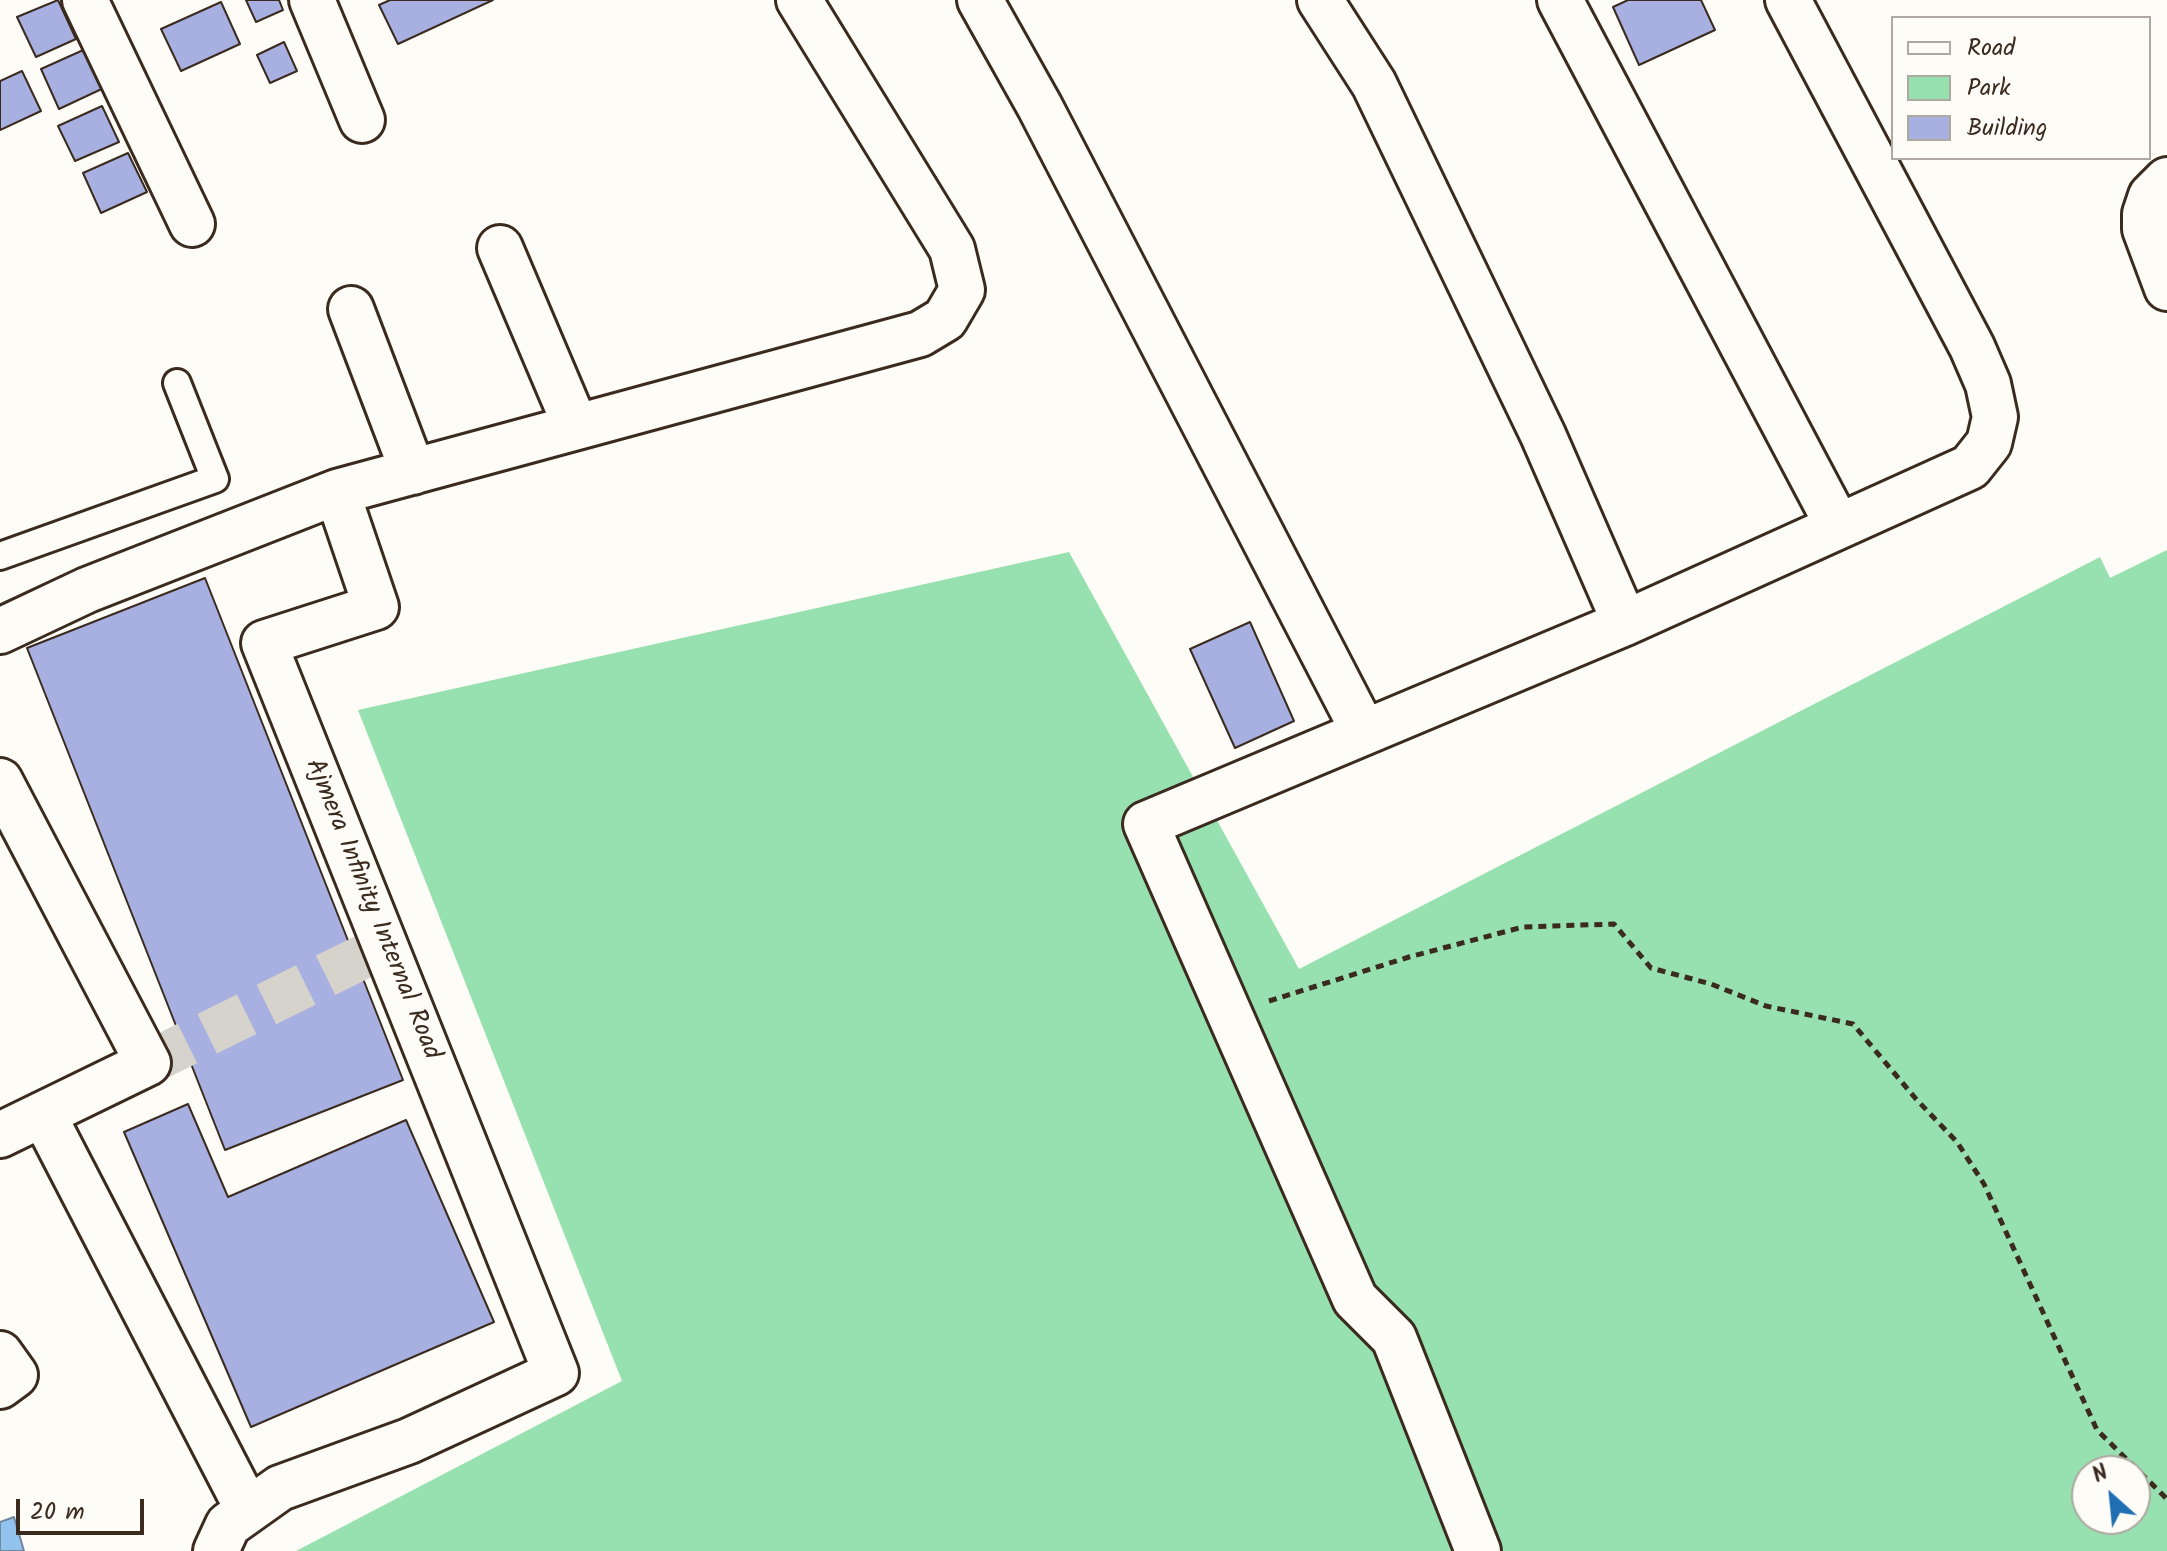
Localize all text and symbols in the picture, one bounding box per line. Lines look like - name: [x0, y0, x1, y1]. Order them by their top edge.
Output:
- legend: [1891, 16, 2151, 160]
- text: Road: [1967, 29, 2015, 68]
- text: Park: [1967, 69, 2011, 108]
- text: Building: [1967, 109, 2047, 148]
- street label: Ajmera Infinity Internal Road: [296, 755, 446, 1065]
- north arrow: [2071, 1455, 2151, 1535]
- text: N: [2087, 1456, 2115, 1494]
- scale bar: [20, 1483, 148, 1533]
- text: 20 m: [30, 1493, 85, 1532]

